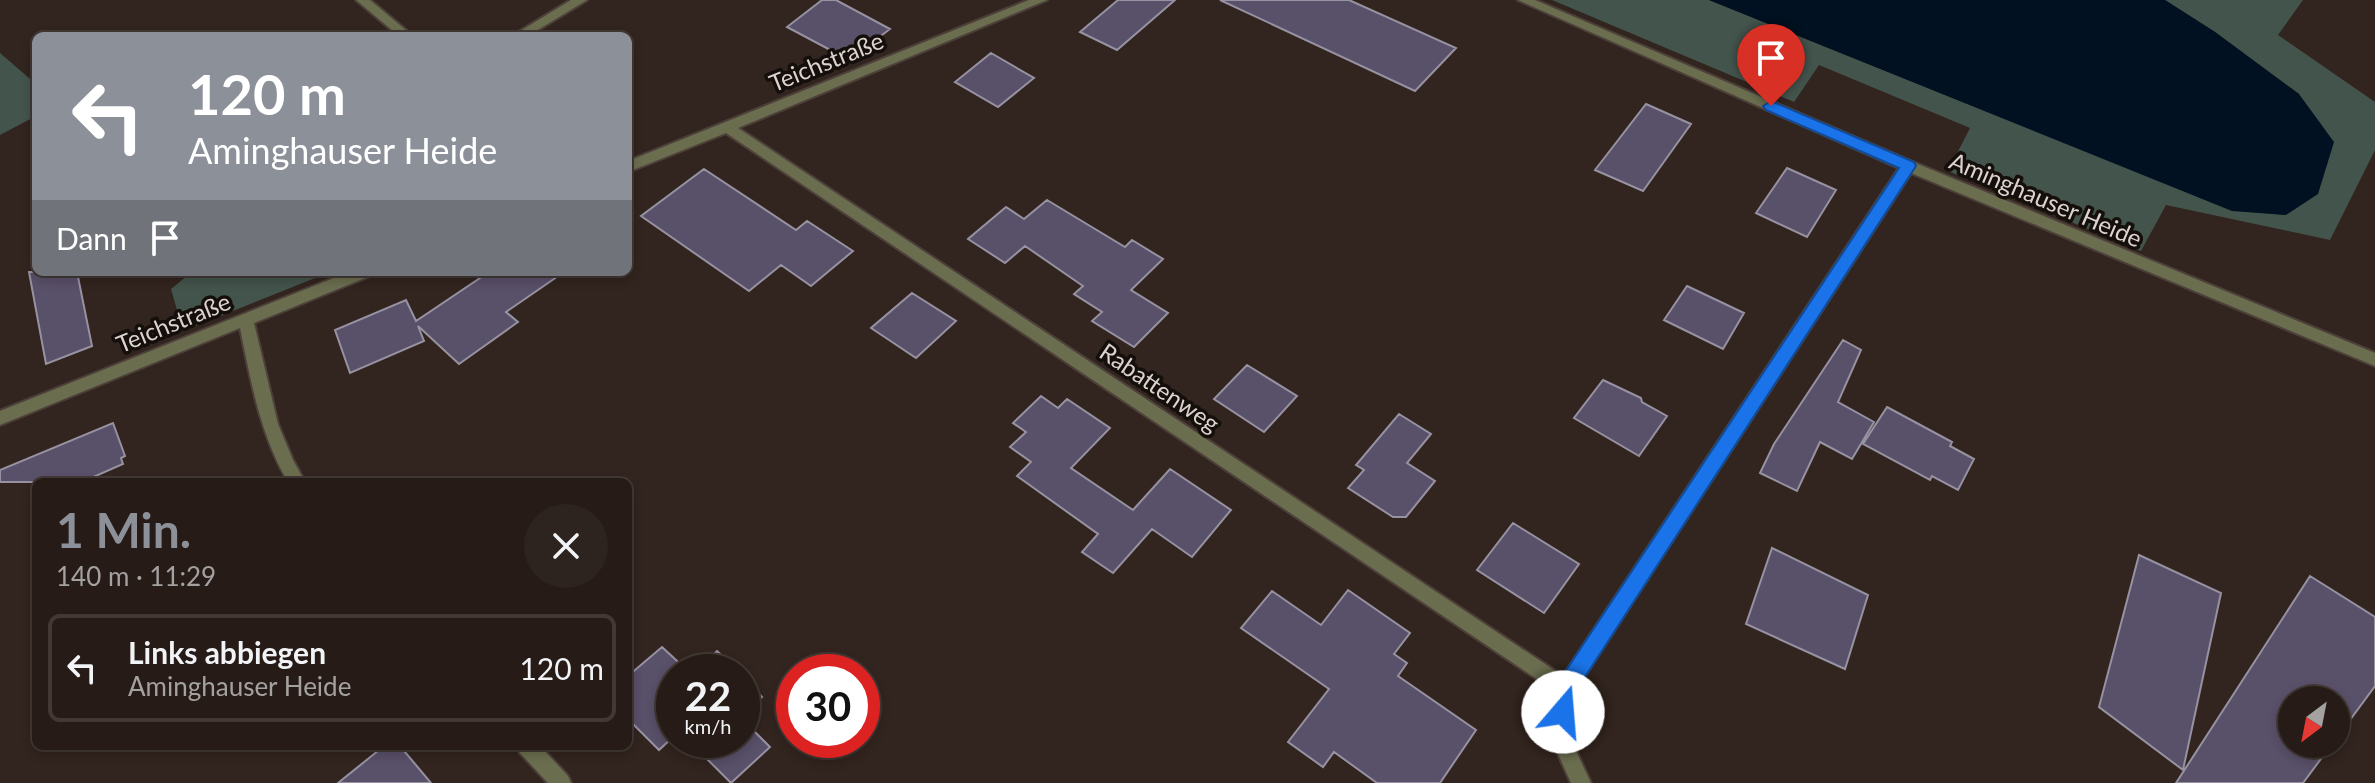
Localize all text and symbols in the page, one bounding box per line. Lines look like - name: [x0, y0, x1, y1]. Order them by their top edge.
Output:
- pin: [1737, 24, 1805, 106]
- street label: Teichstraße: [765, 25, 887, 97]
- icon: arrive: [1749, 36, 1793, 80]
- text: 120 m: [188, 60, 346, 127]
- icon: left: [56, 64, 160, 168]
- text: Aminghauser Heide: [188, 128, 497, 172]
- street label: Aminghauser Heide: [1945, 145, 2147, 253]
- icon: arrive: [143, 216, 187, 260]
- text: Dann: [56, 220, 127, 256]
- street label: Teichstraße: [112, 286, 234, 358]
- street label: Rabattenweg: [1095, 336, 1225, 438]
- text: 1 Min.: [56, 501, 191, 558]
- button: close: [524, 504, 608, 588]
- text: 140 m · 11:29: [56, 560, 216, 592]
- text: Links abbiegen: [128, 634, 326, 670]
- icon: left: [60, 646, 104, 690]
- text: 120 m: [519, 650, 604, 686]
- speed limit sign: 30: [776, 654, 880, 758]
- text: Aminghauser Heide: [128, 670, 351, 702]
- position arrow: [1521, 670, 1605, 754]
- text: 22: [685, 672, 731, 720]
- north arrow: [2278, 686, 2350, 758]
- map controls: [2278, 686, 2350, 758]
- text: km/h: [685, 714, 731, 738]

